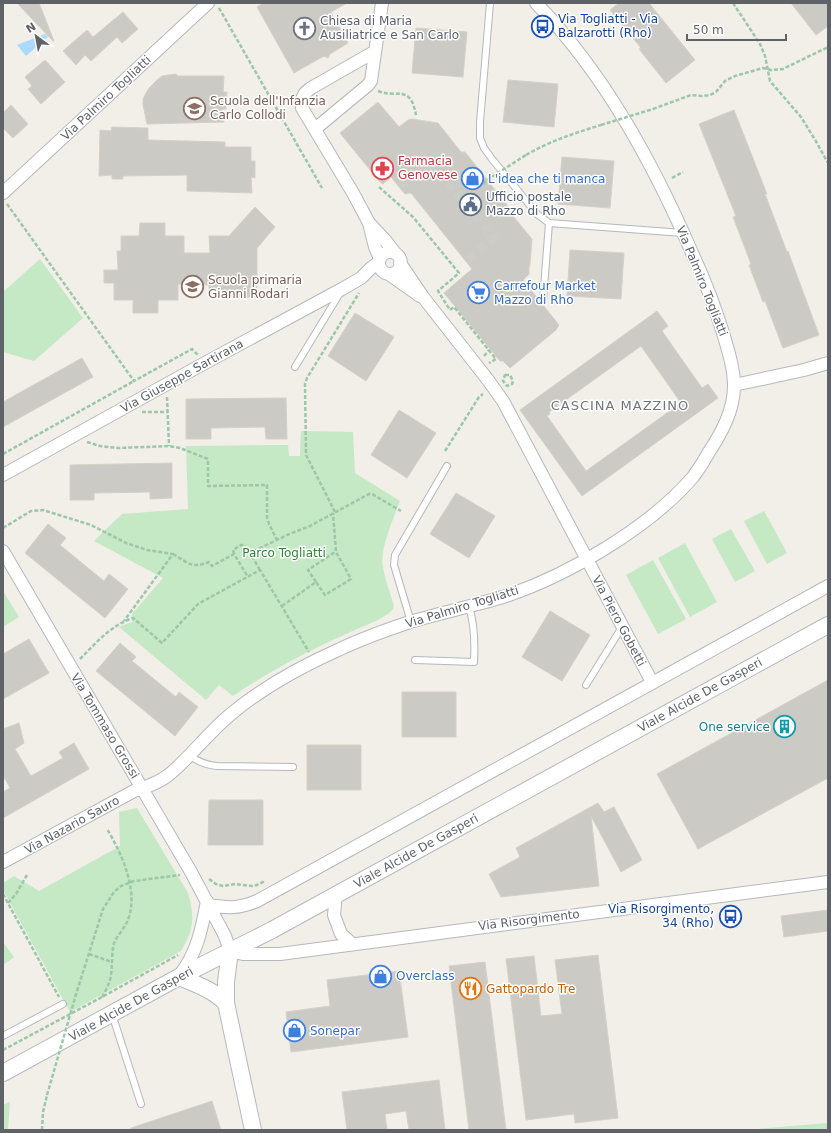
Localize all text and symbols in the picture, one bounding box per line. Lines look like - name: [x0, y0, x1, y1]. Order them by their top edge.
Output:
- place label: Via Togliatti - Via Balzarotti (Rho): [558, 12, 658, 40]
- bus stop icon: Via Togliatti - Via Balzarotti (Rho): [530, 13, 556, 39]
- place label: Chiesa di Maria Ausiliatrice e San Carlo: [320, 14, 459, 42]
- church icon: Chiesa di Maria Ausiliatrice e San Carlo: [291, 15, 317, 41]
- north arrow: [16, 16, 56, 56]
- scale bar: [687, 16, 786, 42]
- text: N: [24, 20, 38, 36]
- text: 50 m: [693, 23, 724, 37]
- street label: Via Palmiro Togliatti: [58, 53, 154, 143]
- place label: Scuola dell'Infanzia Carlo Collodi: [210, 94, 326, 122]
- school or university icon: Scuola dell'Infanzia Carlo Collodi: [182, 95, 208, 121]
- place label: Farmacia Genovese: [398, 154, 458, 182]
- pharmacy icon: Farmacia Genovese: [369, 155, 395, 181]
- shop icon: L'idea che ti manca: [459, 166, 485, 192]
- place label: L'idea che ti manca: [488, 172, 605, 186]
- place label: Ufficio postale Mazzo di Rho: [486, 190, 571, 218]
- public building icon: Ufficio postale Mazzo di Rho: [457, 191, 483, 217]
- street label: Via Palmiro Togliatti: [673, 224, 731, 338]
- place label: Scuola primaria Gianni Rodari: [208, 273, 302, 301]
- school or university icon: Scuola primaria Gianni Rodari: [180, 274, 206, 300]
- place label: Carrefour Market Mazzo di Rho: [494, 279, 596, 307]
- supermarket icon: Carrefour Market Mazzo di Rho: [466, 280, 492, 306]
- street label: Via Giuseppe Sartirana: [118, 336, 246, 416]
- district label: CASCINA MAZZINO: [551, 398, 689, 413]
- park label: Parco Togliatti: [242, 546, 326, 560]
- street label: Via Piero Gobetti: [589, 573, 649, 669]
- street label: Via Palmiro Togliatti: [404, 583, 520, 631]
- street label: Viale Alcide De Gasperi: [635, 655, 765, 735]
- street label: Via Tommaso Grossi: [68, 671, 142, 781]
- building icon: One service: [772, 714, 798, 740]
- place label: One service: [699, 720, 770, 734]
- street label: Via Nazario Sauro: [22, 793, 122, 857]
- street label: Viale Alcide De Gasperi: [351, 811, 481, 891]
- place label: Via Risorgimento, 34 (Rho): [608, 902, 714, 930]
- bus stop icon: Via Risorgimento, 34 (Rho): [717, 903, 743, 929]
- street label: Via Risorgimento: [477, 907, 581, 933]
- shop icon: Overclass: [367, 963, 393, 989]
- street label: Viale Alcide De Gasperi: [66, 964, 196, 1044]
- place label: Overclass: [396, 969, 454, 983]
- restaurant icon: Gattopardo Tre: [458, 976, 484, 1002]
- place label: Gattopardo Tre: [486, 982, 576, 996]
- shop icon: Sonepar: [281, 1018, 307, 1044]
- place label: Sonepar: [310, 1024, 360, 1038]

